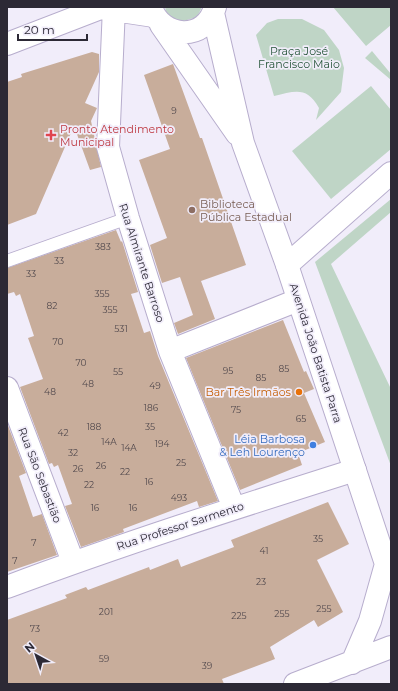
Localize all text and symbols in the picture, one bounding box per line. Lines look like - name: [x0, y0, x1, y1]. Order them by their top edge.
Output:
- scale bar: [18, 16, 87, 42]
- text: 20 m: [24, 22, 55, 37]
- park label: Praça José Francisco Maio: [258, 44, 340, 71]
- house number: 9: [171, 105, 177, 116]
- place label: Pronto Atendimento Municipal: [60, 122, 174, 149]
- marker: Pronto Atendimento Municipal: [45, 129, 57, 141]
- place label: Biblioteca Pública Estadual: [200, 197, 292, 224]
- street label: Rua Almirante Barroso: [116, 202, 168, 324]
- marker: Biblioteca Pública Estadual: [187, 205, 197, 215]
- house number: 383: [95, 241, 111, 252]
- house number: 33: [54, 255, 64, 266]
- house number: 33: [26, 268, 36, 279]
- street label: Avenida João Batista Parra: [287, 281, 345, 425]
- house number: 355: [94, 288, 110, 299]
- house number: 82: [47, 300, 57, 311]
- house number: 355: [102, 304, 118, 315]
- house number: 531: [114, 323, 128, 334]
- house number: 70: [52, 336, 64, 347]
- house number: 70: [75, 357, 87, 368]
- house number: 85: [279, 363, 289, 374]
- house number: 95: [223, 365, 233, 376]
- house number: 55: [113, 366, 123, 377]
- house number: 85: [256, 372, 266, 383]
- house number: 48: [82, 378, 94, 389]
- house number: 49: [149, 380, 161, 391]
- place label: Bar Três Irmãos: [206, 385, 292, 399]
- house number: 48: [44, 386, 56, 397]
- marker: Bar Três Irmãos: [294, 387, 304, 397]
- house number: 186: [144, 402, 159, 413]
- house number: 75: [231, 404, 241, 415]
- house number: 65: [296, 413, 306, 424]
- house number: 188: [87, 421, 102, 432]
- house number: 35: [145, 421, 155, 432]
- street label: Rua São Sebastião: [15, 425, 65, 525]
- house number: 42: [57, 427, 69, 438]
- place label: Léia Barbosa & Leh Lourenço: [219, 432, 305, 459]
- house number: 14A: [101, 436, 117, 447]
- house number: 194: [155, 438, 169, 449]
- marker: Léia Barbosa & Leh Lourenço: [308, 440, 318, 450]
- house number: 14A: [121, 442, 137, 453]
- house number: 32: [68, 447, 78, 458]
- house number: 25: [176, 457, 186, 468]
- house number: 26: [96, 460, 107, 471]
- house number: 26: [73, 463, 84, 474]
- house number: 22: [120, 466, 130, 477]
- house number: 16: [145, 476, 154, 487]
- house number: 22: [84, 479, 94, 490]
- house number: 493: [171, 492, 187, 503]
- street label: Rua Professor Sarmento: [114, 499, 246, 553]
- house number: 16: [91, 502, 100, 513]
- house number: 16: [129, 502, 138, 513]
- house number: 35: [313, 533, 323, 544]
- house number: 7: [31, 537, 37, 548]
- house number: 41: [260, 545, 268, 556]
- house number: 7: [12, 555, 18, 566]
- house number: 23: [256, 576, 266, 587]
- house number: 255: [316, 603, 332, 614]
- house number: 201: [99, 606, 113, 617]
- house number: 255: [274, 608, 290, 619]
- house number: 225: [231, 610, 247, 621]
- house number: 73: [30, 623, 40, 634]
- north arrow: [16, 635, 56, 675]
- text: N: [22, 639, 37, 656]
- house number: 59: [99, 653, 110, 664]
- house number: 39: [202, 660, 213, 671]

